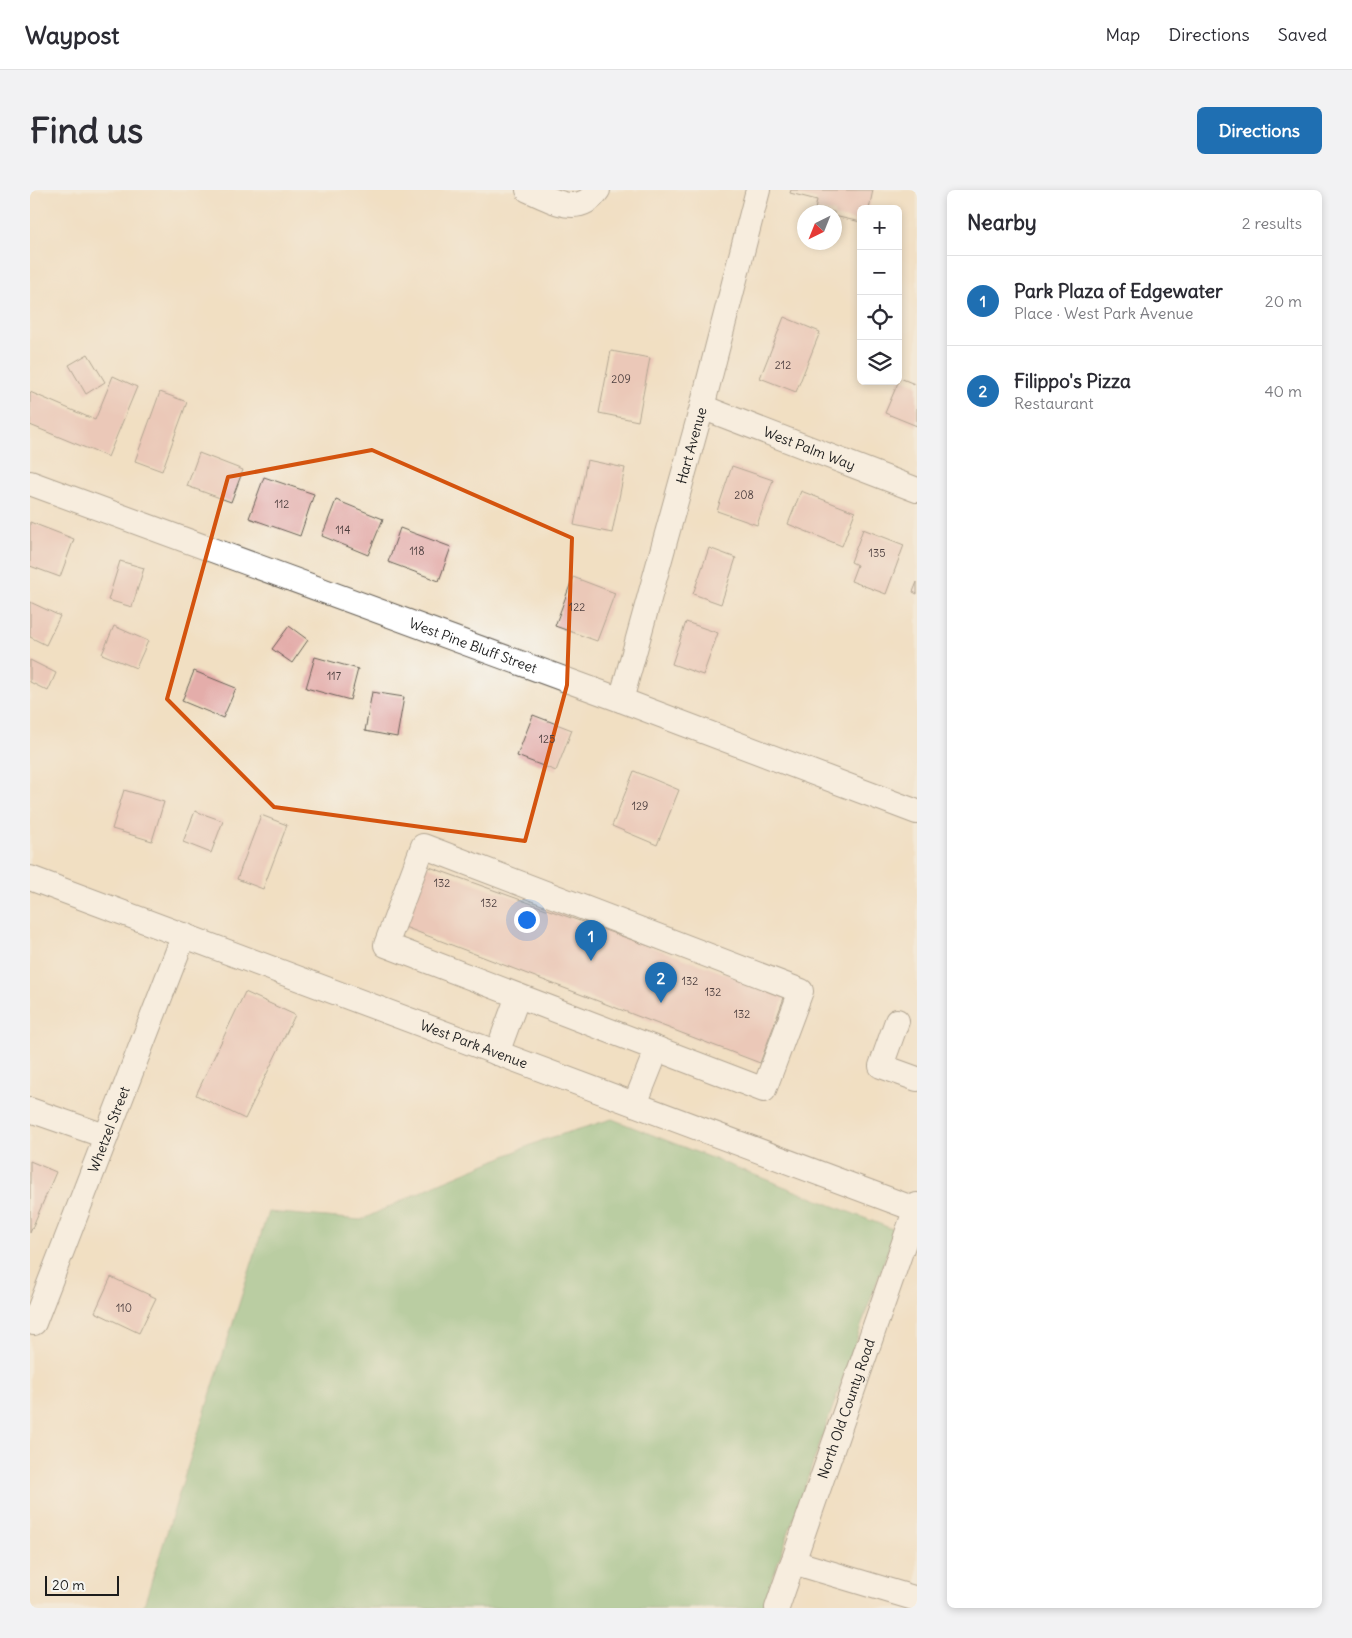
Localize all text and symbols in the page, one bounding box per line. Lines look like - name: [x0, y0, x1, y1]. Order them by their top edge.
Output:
- text: Waypost: [25, 20, 119, 50]
- text: Map: [1105, 23, 1140, 46]
- text: Directions: [1168, 23, 1250, 46]
- text: Saved: [1278, 23, 1327, 46]
- button: Directions: [1197, 107, 1322, 154]
- text: Find us: [30, 108, 143, 152]
- north arrow: [797, 205, 842, 250]
- map controls: [857, 205, 902, 385]
- button: +: [857, 205, 902, 250]
- text: Nearby: [967, 209, 1037, 236]
- text: 2 results: [1242, 213, 1302, 233]
- button: −: [857, 250, 902, 295]
- text: Park Plaza of Edgewater: [1014, 279, 1223, 303]
- text: 1: [980, 291, 986, 311]
- text: 20 m: [1265, 291, 1302, 311]
- button: locate: [857, 295, 902, 340]
- text: Place · West Park Avenue: [1014, 303, 1193, 323]
- button: layers: [857, 340, 902, 385]
- house number: 212: [775, 358, 791, 372]
- text: Filippo's Pizza: [1014, 369, 1131, 393]
- house number: 209: [611, 372, 631, 386]
- text: 2: [979, 381, 987, 401]
- text: 40 m: [1264, 381, 1302, 401]
- text: Restaurant: [1014, 393, 1094, 413]
- street label: Hart Avenue: [672, 405, 711, 486]
- street label: West Palm Way: [761, 423, 858, 474]
- house number: 208: [734, 488, 754, 502]
- house number: 112: [275, 497, 289, 511]
- house number: 114: [335, 523, 351, 537]
- house number: 118: [409, 544, 425, 558]
- house number: 135: [869, 546, 885, 560]
- house number: 122: [569, 600, 585, 614]
- street label: West Pine Bluff Street: [407, 614, 540, 678]
- house number: 117: [327, 669, 342, 683]
- house number: 125: [539, 732, 555, 746]
- house number: 129: [632, 799, 648, 813]
- house number: 132: [434, 876, 450, 890]
- house number: 132: [481, 896, 497, 910]
- your location: [514, 907, 540, 933]
- pin: 1: [575, 920, 607, 961]
- pin: 2: [645, 962, 677, 1003]
- house number: 132: [682, 974, 698, 988]
- house number: 132: [705, 985, 721, 999]
- house number: 132: [734, 1007, 750, 1021]
- street label: West Park Avenue: [418, 1016, 530, 1072]
- street label: Whetzel Street: [84, 1084, 134, 1175]
- house number: 110: [116, 1301, 132, 1315]
- street label: North Old County Road: [814, 1336, 879, 1481]
- scale bar: [45, 1573, 119, 1596]
- text: 20 m: [52, 1576, 85, 1594]

